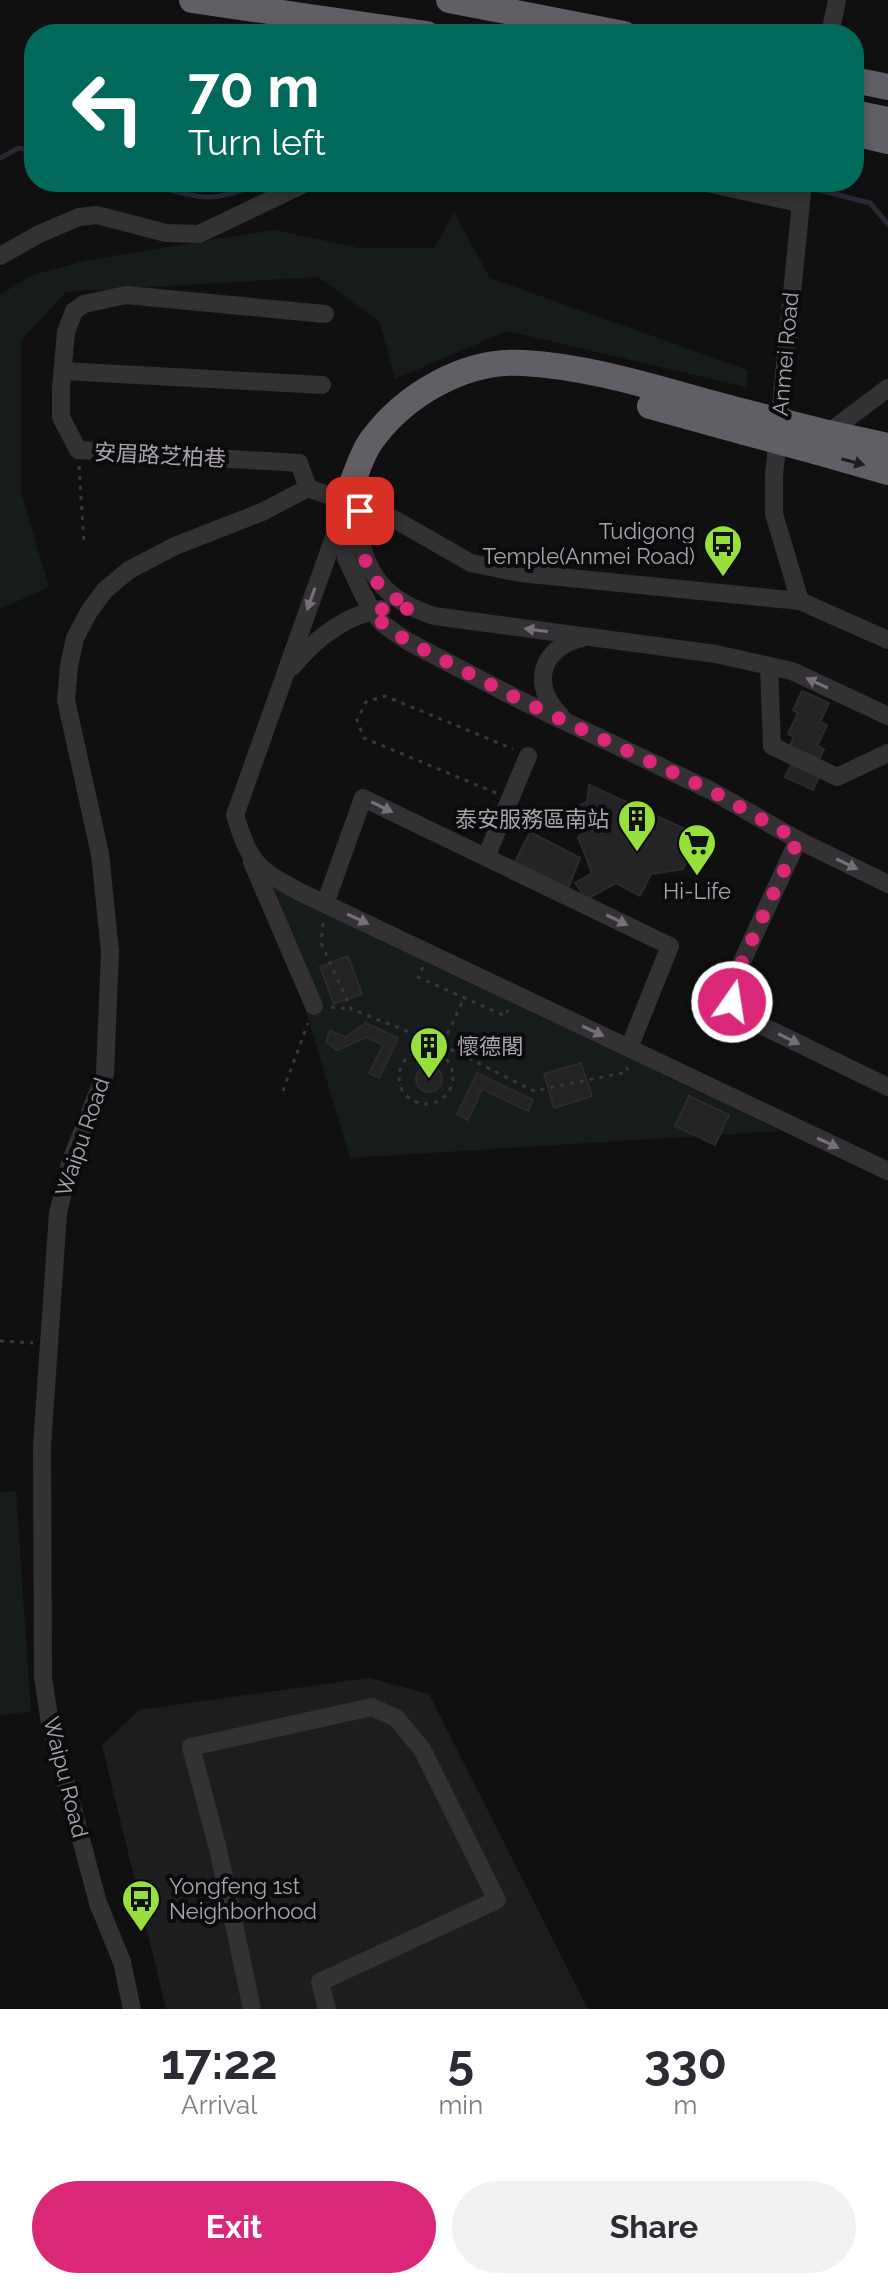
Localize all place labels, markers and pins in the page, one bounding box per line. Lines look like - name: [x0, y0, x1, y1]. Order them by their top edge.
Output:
- pin: [326, 477, 394, 545]
- place label: Tudigong Temple(Anmei Road): [483, 518, 695, 569]
- bus stop icon: Tudigong Temple(Anmei Road): [702, 523, 744, 578]
- building icon: 泰安服務區南站: [616, 798, 658, 853]
- place label: 泰安服務區南站: [455, 806, 609, 832]
- supermarket icon: Hi-Life: [676, 822, 718, 877]
- place label: Hi-Life: [663, 878, 731, 904]
- building icon: 懷德閣: [408, 1025, 450, 1080]
- place label: 懷德閣: [457, 1033, 523, 1059]
- place label: Yongfeng 1st Neighborhood: [169, 1873, 317, 1924]
- bus stop icon: Yongfeng 1st Neighborhood: [120, 1878, 162, 1933]

